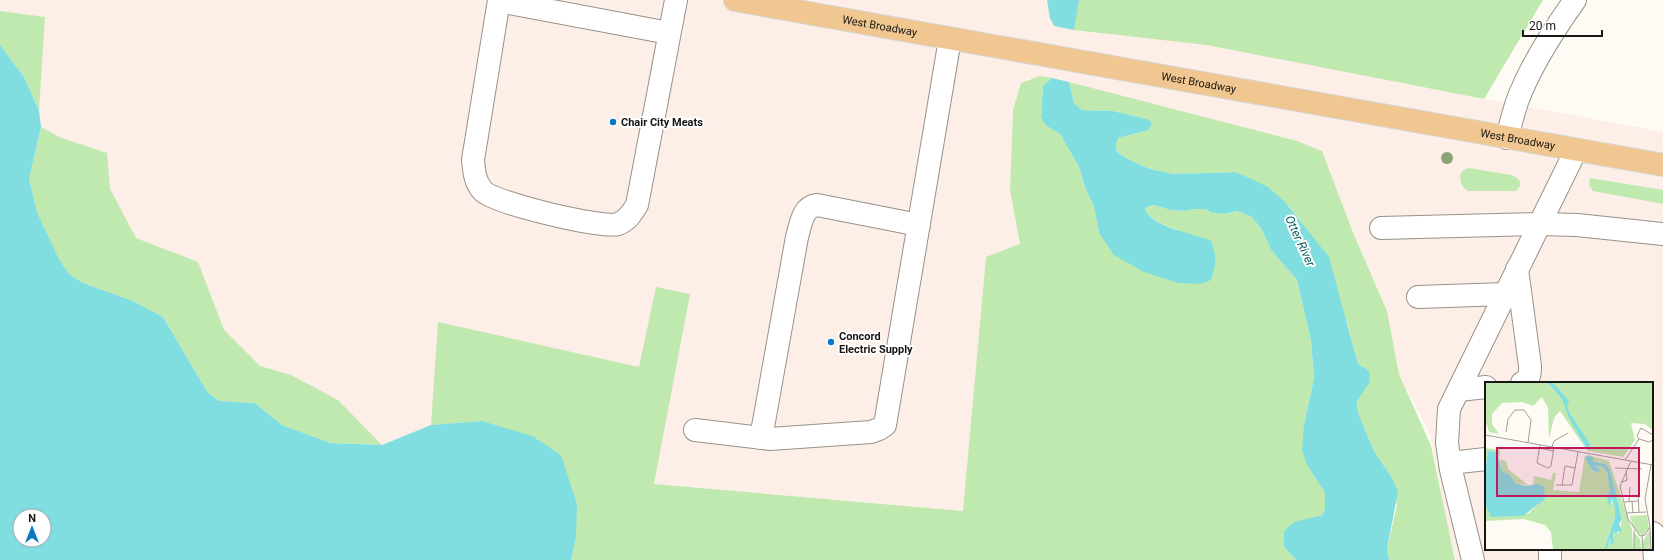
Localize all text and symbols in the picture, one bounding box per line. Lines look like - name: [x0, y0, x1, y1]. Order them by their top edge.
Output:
- scale bar: [1523, 12, 1602, 38]
- street label: West Broadway: [841, 13, 919, 39]
- text: 20 m: [1529, 19, 1556, 33]
- street label: West Broadway: [1160, 70, 1238, 96]
- place label: Chair City Meats: [621, 116, 703, 129]
- marker: Chair City Meats: [608, 117, 618, 127]
- street label: West Broadway: [1479, 127, 1557, 153]
- water label: Otter River: [1282, 213, 1318, 270]
- place label: Concord Electric Supply: [839, 330, 913, 356]
- marker: Concord Electric Supply: [826, 337, 836, 347]
- inset map: [1485, 382, 1653, 550]
- north arrow: [12, 508, 52, 548]
- text: N: [28, 512, 36, 525]

